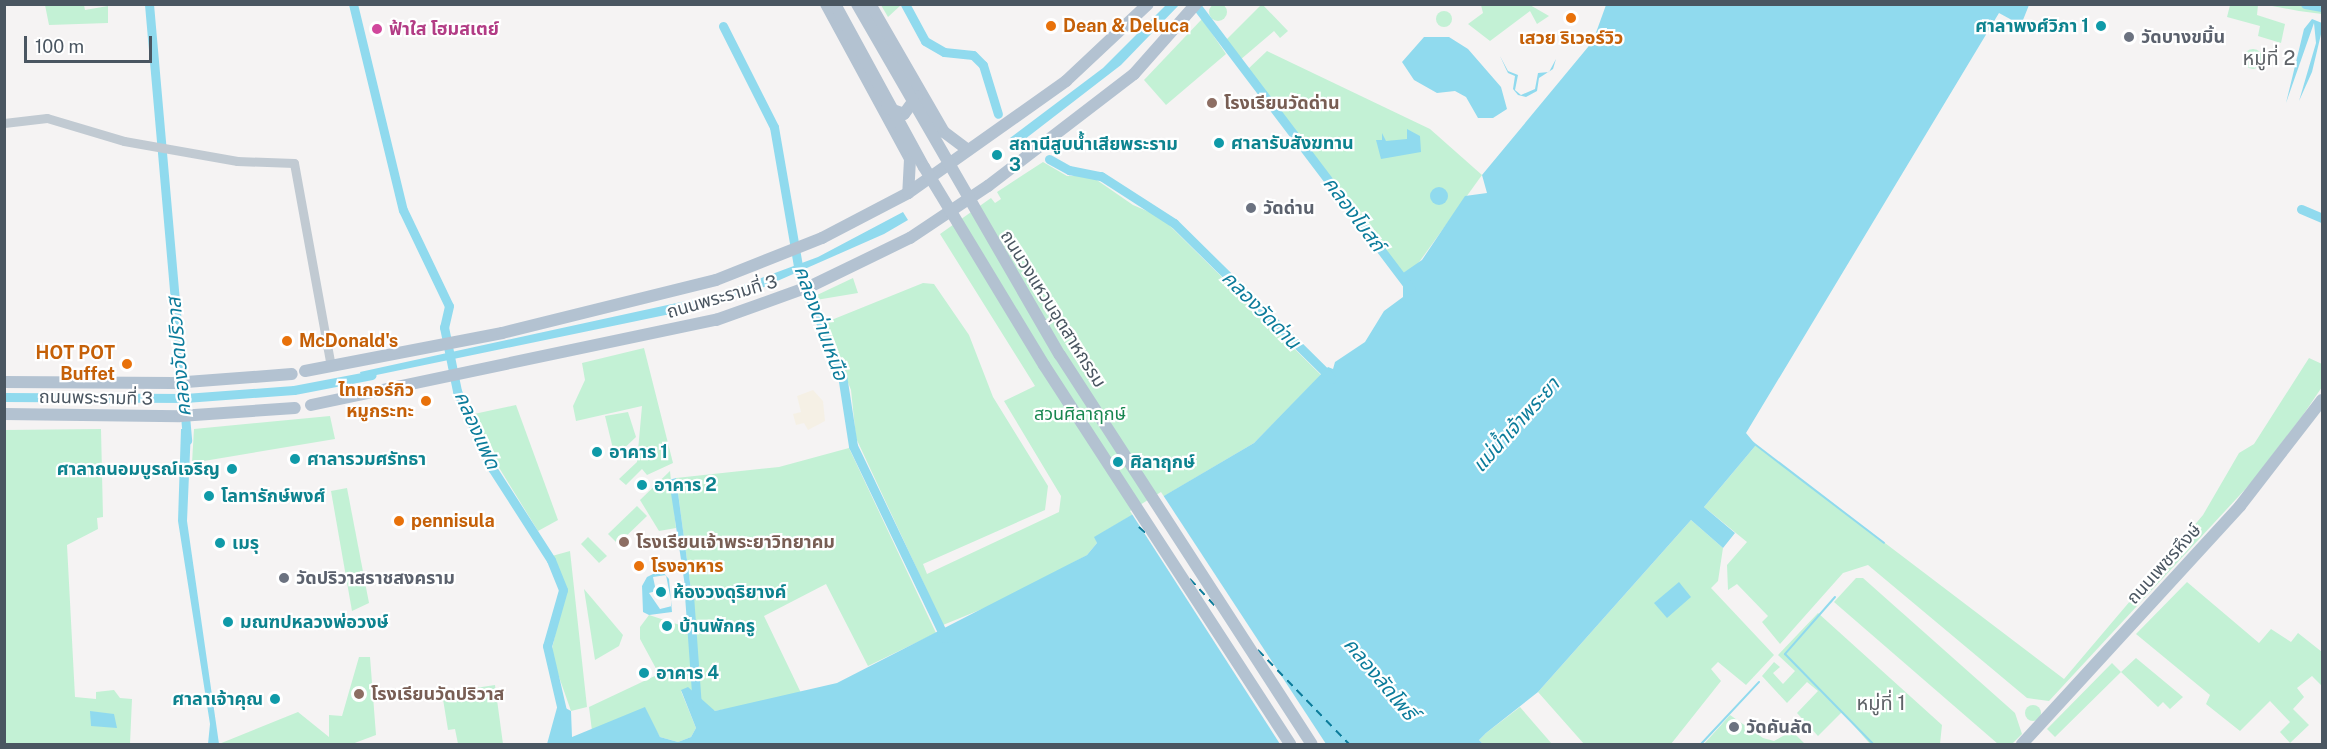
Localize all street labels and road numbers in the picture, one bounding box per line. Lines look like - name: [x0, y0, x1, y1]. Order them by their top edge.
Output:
- street label: ถนนวงแหวนอุตสาหกรรม: [996, 226, 1110, 392]
- street label: ถนนพระรามที่ 3: [664, 271, 780, 323]
- street label: ถนนพระรามที่ 3: [39, 386, 153, 410]
- street label: ถนนเพชรหึงษ์: [2122, 519, 2206, 609]

